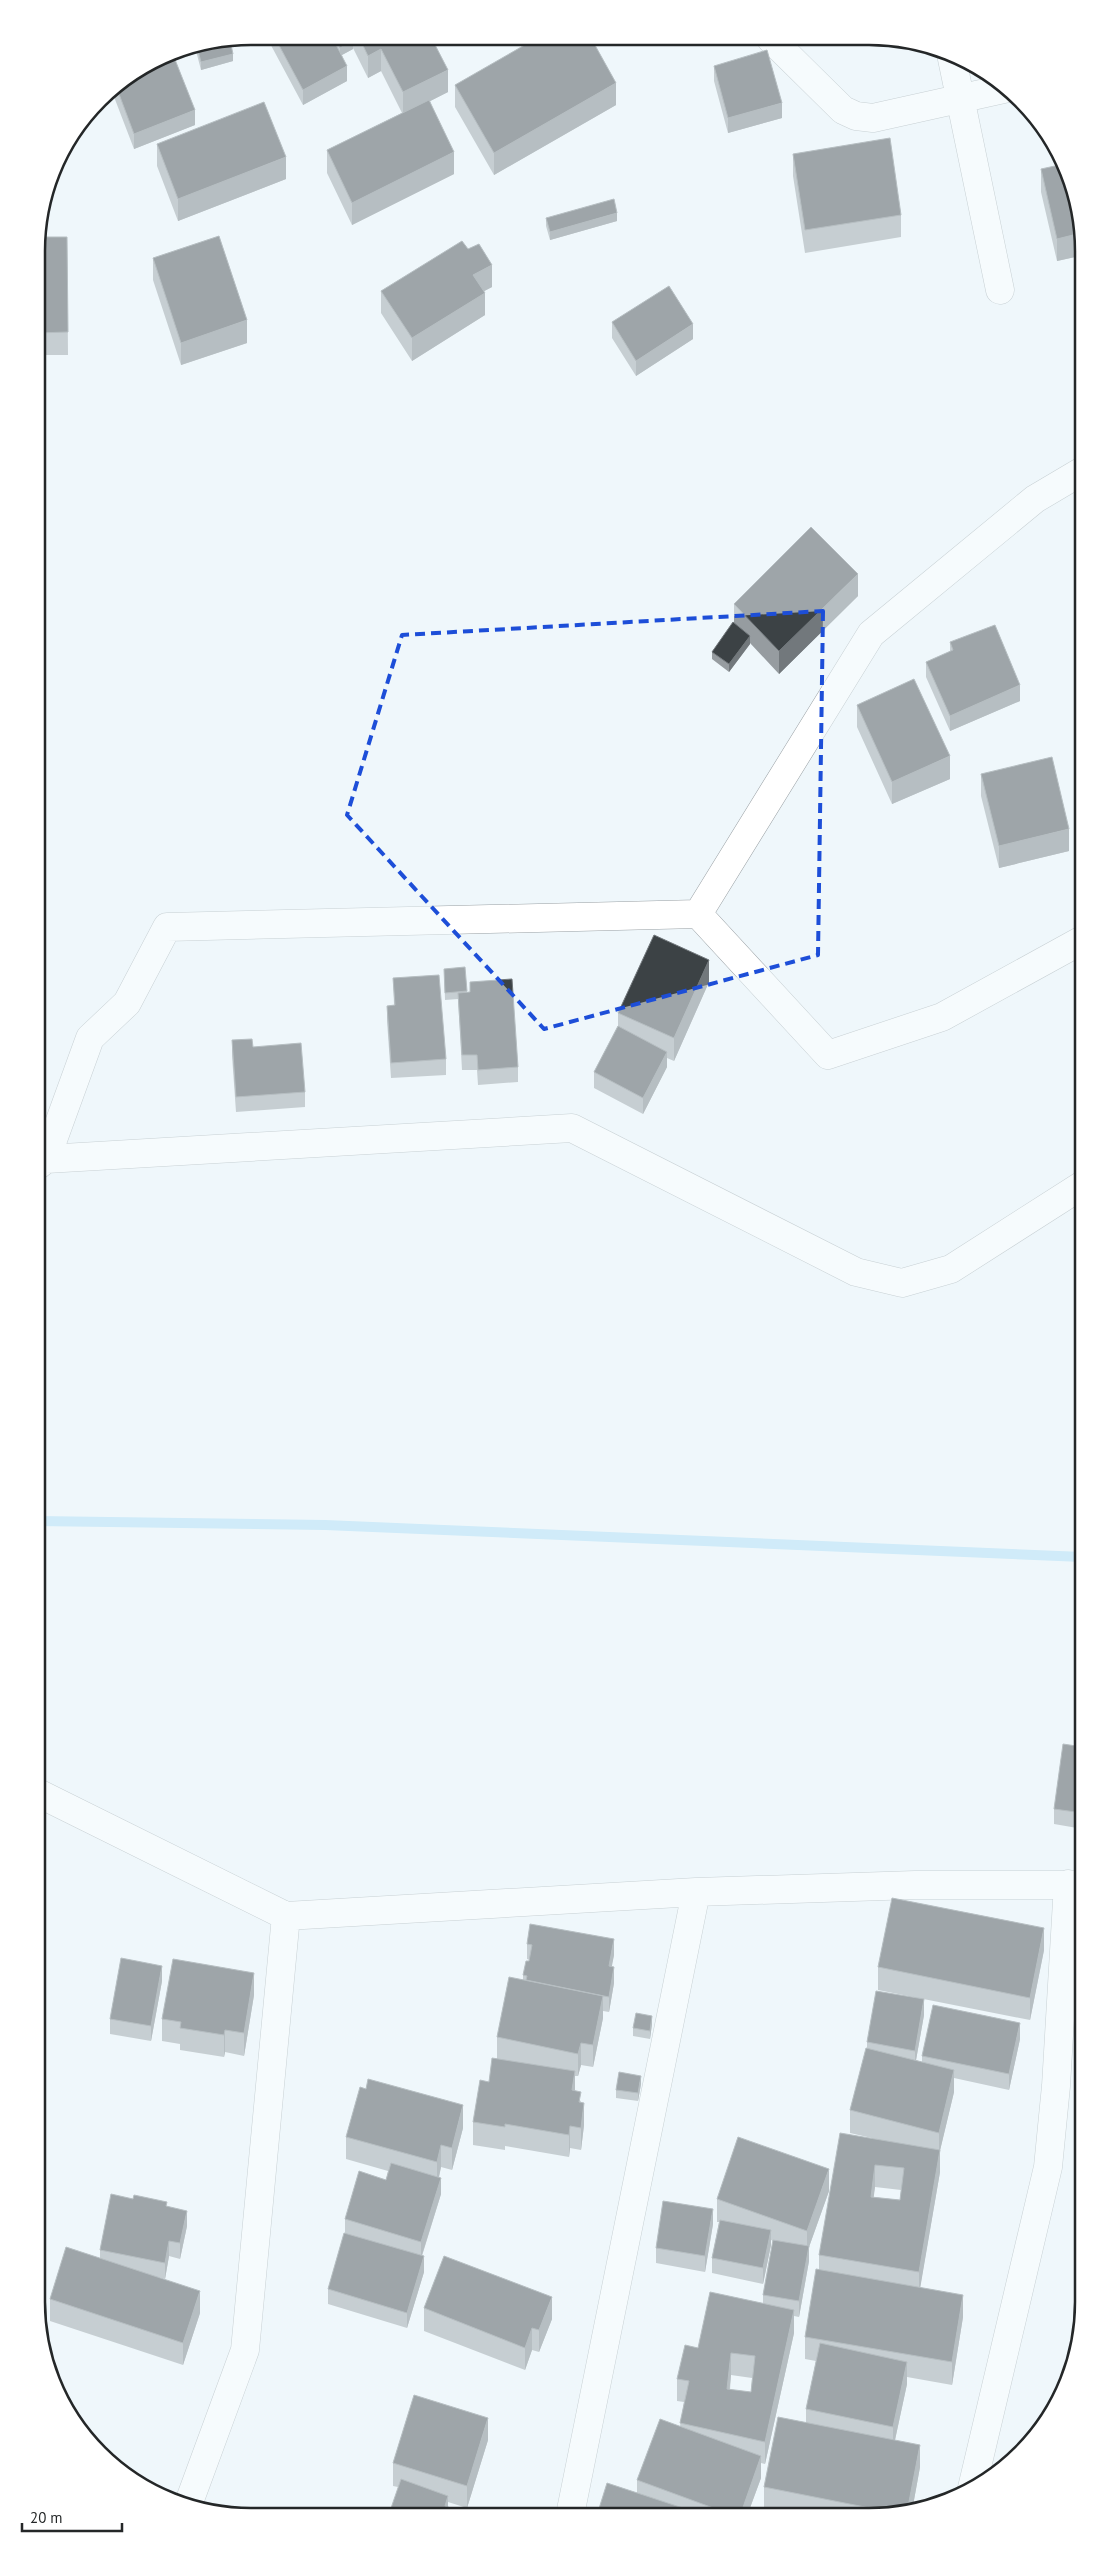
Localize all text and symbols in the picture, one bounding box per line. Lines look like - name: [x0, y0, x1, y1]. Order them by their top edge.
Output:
- scale bar: [22, 2500, 122, 2532]
- text: 20 m: [30, 2508, 63, 2527]

